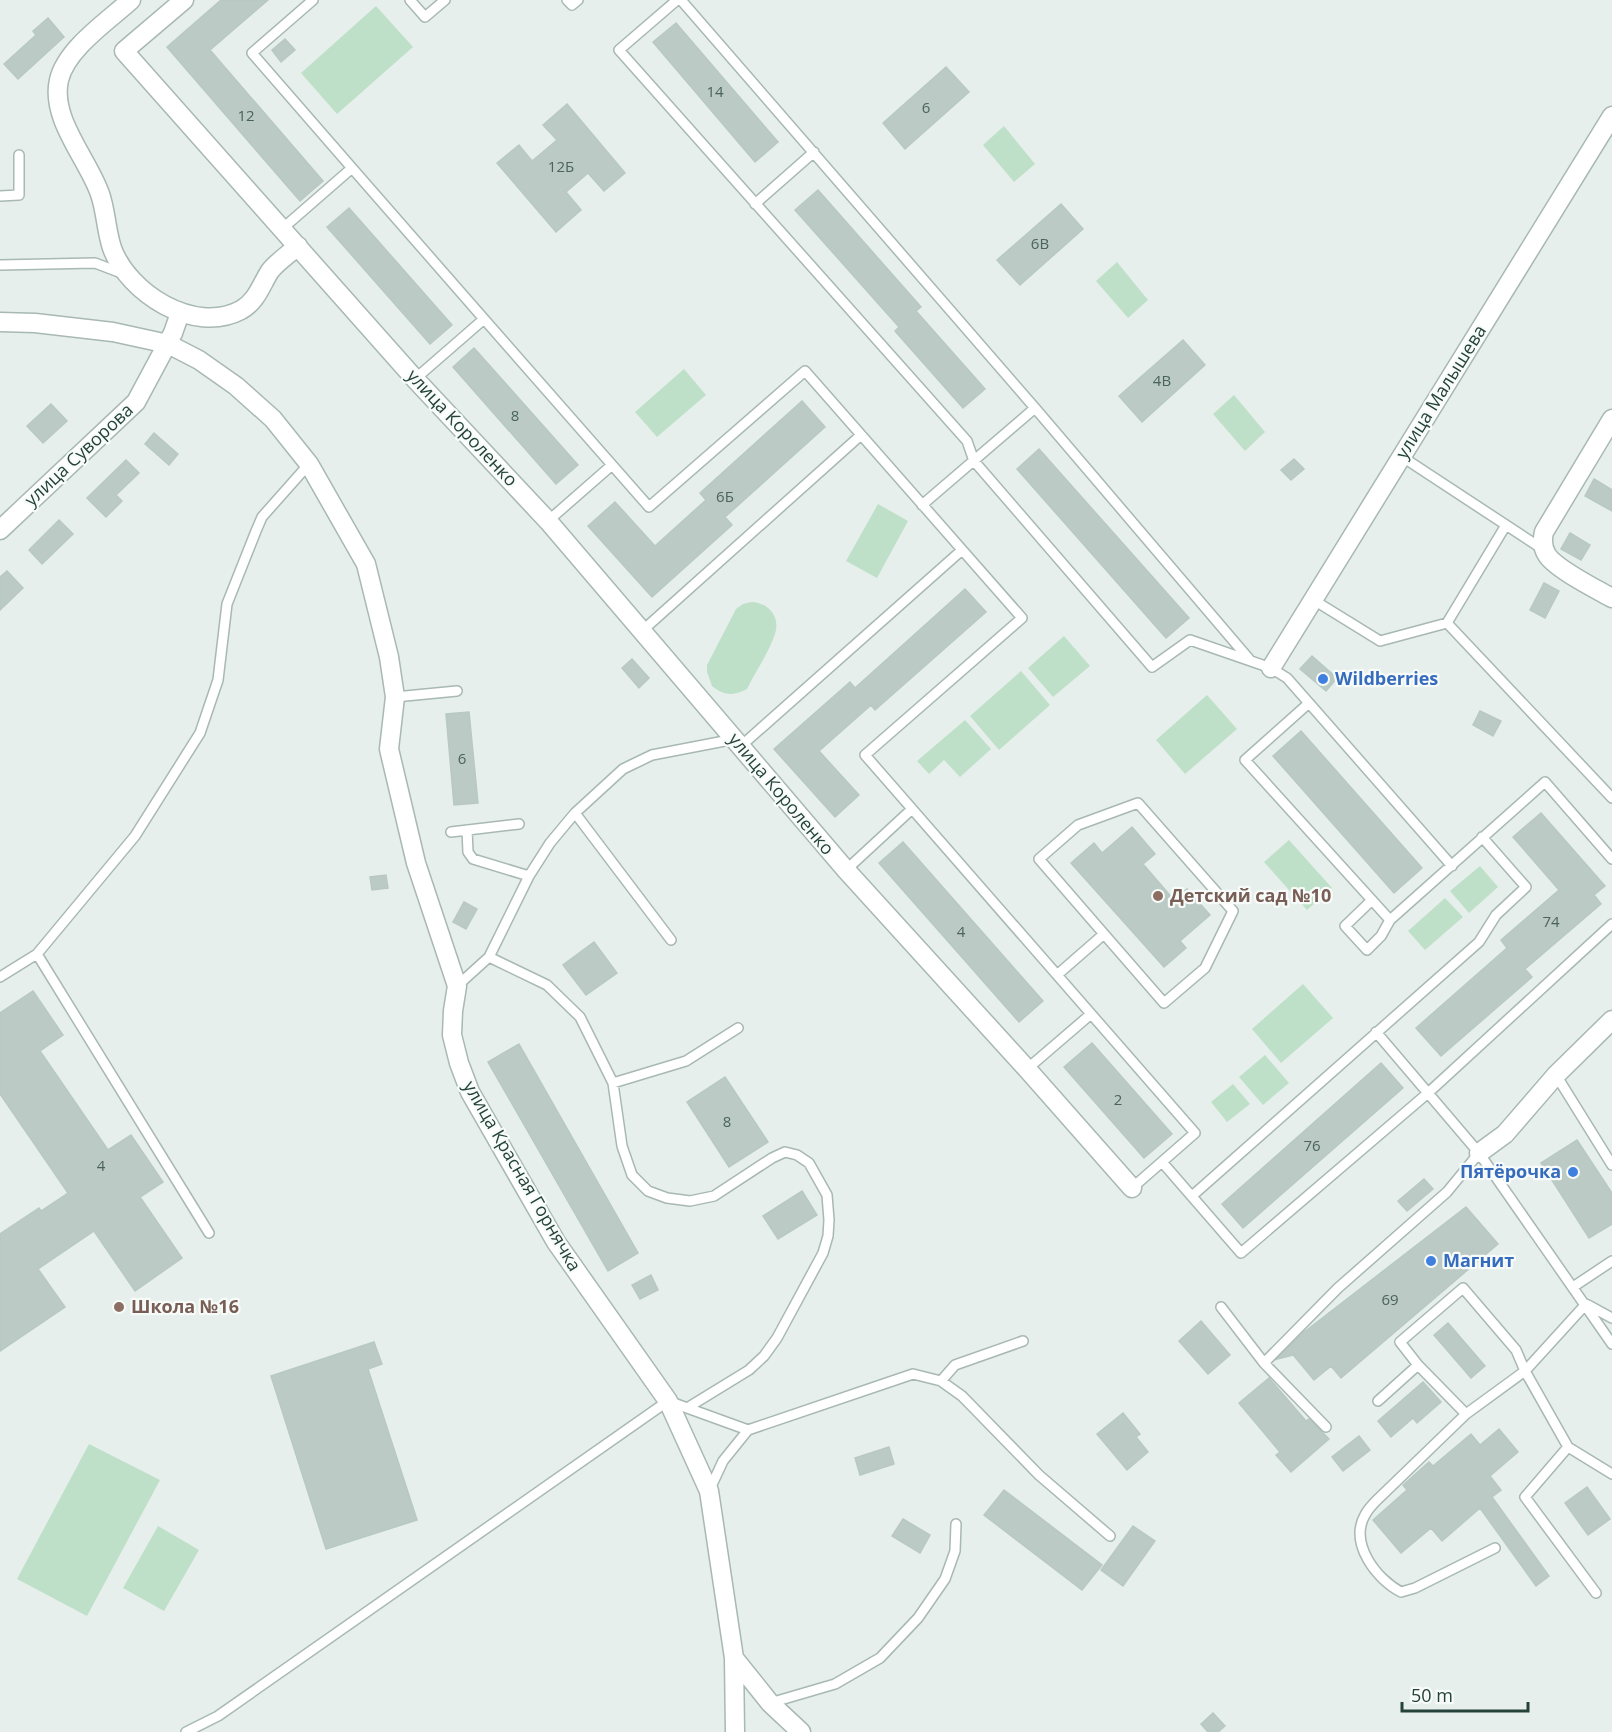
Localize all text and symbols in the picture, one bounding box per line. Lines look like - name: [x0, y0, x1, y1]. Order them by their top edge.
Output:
- house number: 14: [706, 81, 724, 101]
- house number: 6: [922, 97, 930, 117]
- house number: 12: [237, 105, 255, 125]
- house number: 12Б: [548, 156, 574, 176]
- house number: 6В: [1031, 233, 1049, 253]
- street label: улица Малышева: [1389, 320, 1491, 463]
- street label: улица Короленко: [402, 363, 523, 491]
- house number: 4В: [1153, 370, 1171, 390]
- street label: улица Суворова: [19, 398, 138, 511]
- house number: 8: [511, 405, 519, 425]
- house number: 6Б: [716, 486, 734, 506]
- place label: Wildberries: [1335, 666, 1438, 690]
- marker: Wildberries: [1316, 672, 1330, 686]
- street label: улица Короленко: [724, 727, 840, 859]
- house number: 6: [458, 748, 466, 768]
- place label: Детский сад №10: [1170, 883, 1331, 907]
- marker: Детский сад №10: [1151, 889, 1165, 903]
- house number: 74: [1542, 911, 1560, 931]
- house number: 4: [957, 921, 966, 941]
- street label: улица Красная Горнячка: [458, 1076, 587, 1275]
- house number: 2: [1114, 1089, 1122, 1109]
- house number: 8: [723, 1111, 731, 1131]
- house number: 76: [1303, 1135, 1321, 1155]
- house number: 4: [97, 1155, 106, 1175]
- place label: Пятёрочка: [1460, 1159, 1561, 1183]
- marker: Пятёрочка: [1566, 1165, 1580, 1179]
- place label: Магнит: [1443, 1248, 1514, 1272]
- marker: Магнит: [1424, 1254, 1438, 1268]
- house number: 69: [1381, 1289, 1399, 1309]
- place label: Школа №16: [131, 1294, 239, 1318]
- marker: Школа №16: [112, 1300, 126, 1314]
- scale bar: [1402, 1675, 1528, 1713]
- text: 50 m: [1411, 1683, 1453, 1707]

